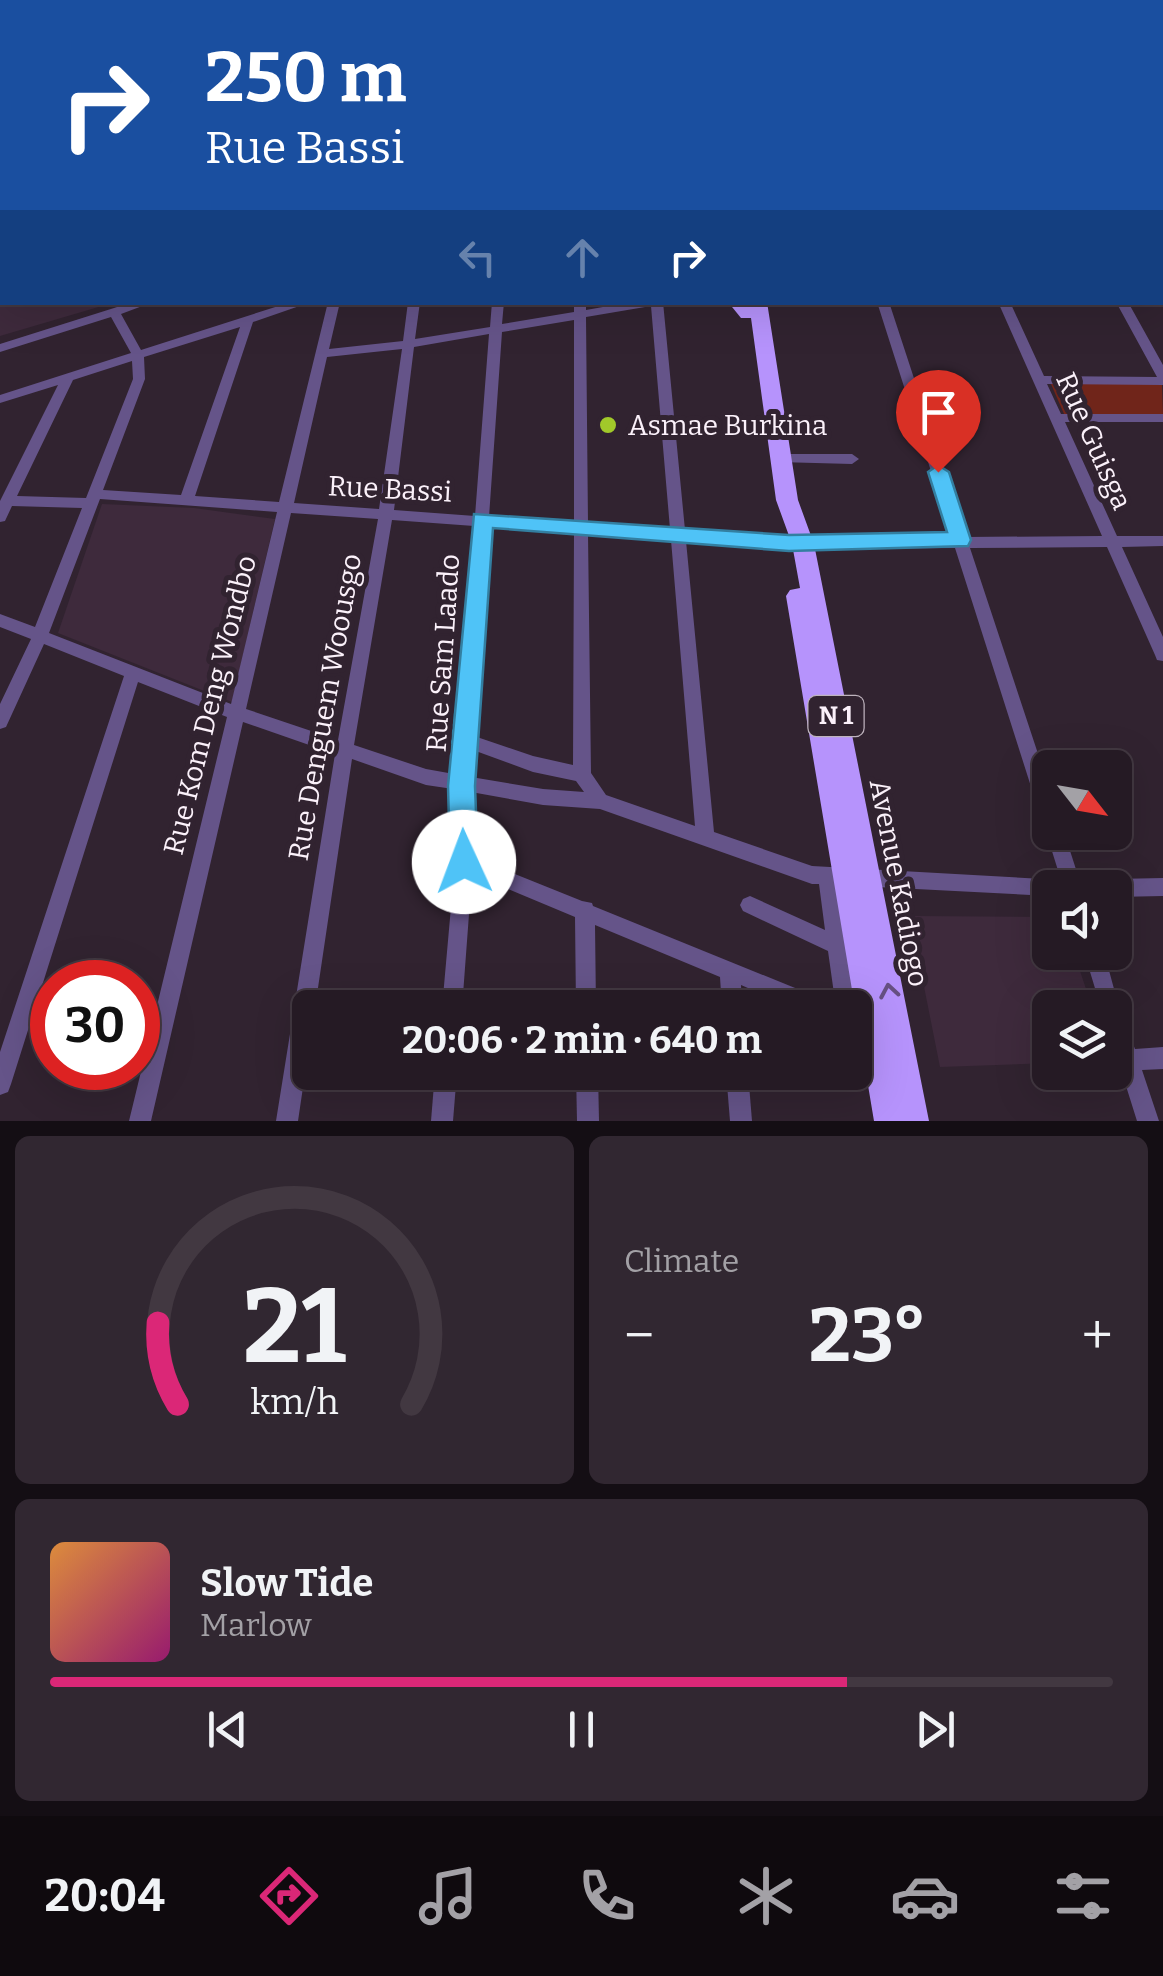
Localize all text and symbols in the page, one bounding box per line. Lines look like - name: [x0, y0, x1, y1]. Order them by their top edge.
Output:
- text: 250 m: [205, 36, 407, 120]
- icon: right: [40, 40, 170, 170]
- text: Rue Bassi: [205, 121, 404, 175]
- icon: left: [450, 230, 505, 285]
- icon: ahead: [555, 230, 610, 285]
- icon: right: [660, 230, 715, 285]
- street label: Rue Guisga: [1049, 367, 1139, 515]
- pin: [896, 370, 981, 473]
- icon: arrive: [911, 385, 966, 440]
- place label: Asmae Burkina: [628, 409, 827, 442]
- marker: Asmae Burkina: [597, 414, 619, 436]
- street label: Rue Bassi: [327, 469, 453, 509]
- street label: Rue Denguem Woousgo: [282, 551, 368, 863]
- street label: Rue Kom Deng Wondbo: [157, 552, 263, 858]
- street label: Rue Sam Laado: [420, 553, 466, 753]
- road number: N 1: [808, 696, 864, 736]
- north arrow: [1032, 750, 1132, 850]
- map controls: [1032, 750, 1132, 1090]
- street label: Avenue Kadiogo: [863, 777, 935, 989]
- position arrow: [412, 810, 516, 914]
- button: sound: [1032, 870, 1132, 970]
- speed limit sign: 30: [30, 960, 160, 1090]
- one-way arrow: [879, 983, 900, 999]
- button: layers: [1032, 990, 1132, 1090]
- text: 20:06 · 2 min · 640 m: [402, 1017, 762, 1063]
- text: Climate: [624, 1242, 739, 1280]
- text: 21: [243, 1265, 346, 1390]
- text: 23°: [809, 1291, 927, 1381]
- text: −: [624, 1303, 654, 1369]
- text: +: [1082, 1303, 1113, 1369]
- text: km/h: [250, 1381, 339, 1423]
- text: Slow Tide: [200, 1560, 373, 1606]
- text: Marlow: [200, 1606, 312, 1644]
- icon: previous: [200, 1702, 255, 1757]
- icon: pause: [554, 1702, 609, 1757]
- icon: next: [908, 1702, 963, 1757]
- icon: directions: [254, 1861, 324, 1931]
- icon: music: [413, 1861, 483, 1931]
- icon: phone: [572, 1861, 642, 1931]
- icon: climate: [731, 1861, 801, 1931]
- icon: car: [890, 1861, 960, 1931]
- icon: filters: [1048, 1861, 1118, 1931]
- text: 20:04: [44, 1869, 165, 1923]

